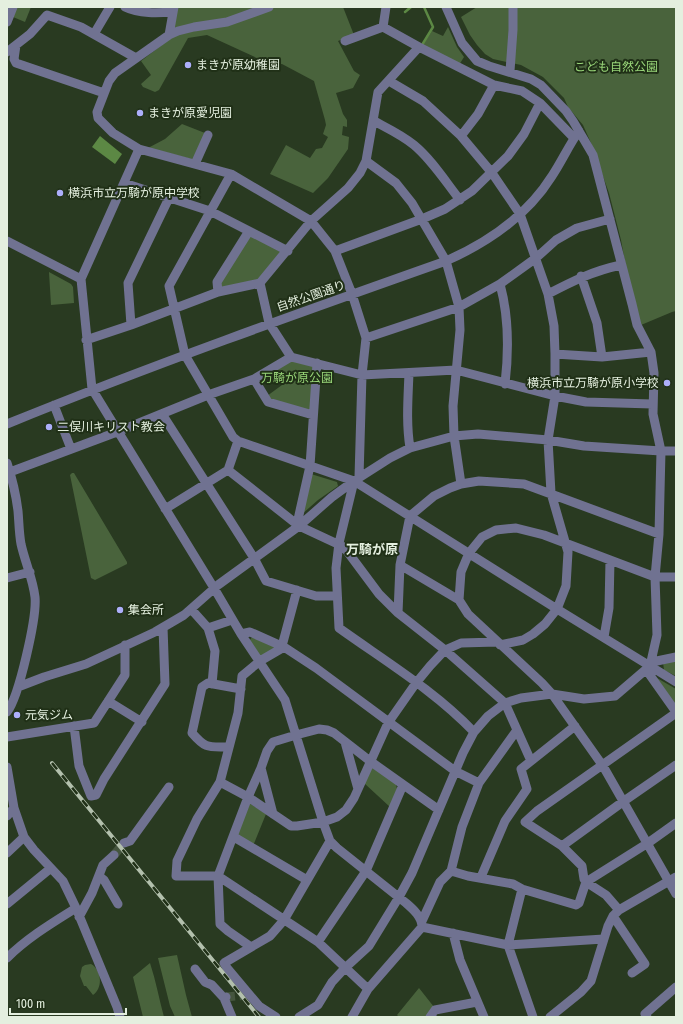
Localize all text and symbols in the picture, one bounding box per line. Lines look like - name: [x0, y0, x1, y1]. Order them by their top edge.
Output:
- place label: まきが原幼稚園: [196, 58, 280, 72]
- marker: まきが原幼稚園: [183, 60, 193, 70]
- park label: こども自然公園: [574, 60, 658, 74]
- place label: まきが原愛児園: [148, 106, 232, 120]
- marker: まきが原愛児園: [135, 108, 145, 118]
- place label: 横浜市立万騎が原中学校: [68, 186, 200, 200]
- marker: 横浜市立万騎が原中学校: [55, 188, 65, 198]
- street label: 自然公園通り: [275, 278, 347, 314]
- park label: 万騎が原公園: [261, 371, 333, 385]
- place label: 横浜市立万騎が原小学校: [527, 376, 659, 390]
- marker: 横浜市立万騎が原小学校: [662, 378, 672, 388]
- place label: 二俣川キリスト教会: [57, 420, 165, 434]
- marker: 二俣川キリスト教会: [44, 422, 54, 432]
- district label: 万騎が原: [346, 542, 398, 557]
- place label: 集会所: [128, 603, 164, 617]
- marker: 集会所: [115, 605, 125, 615]
- place label: 元気ジム: [25, 708, 73, 722]
- marker: 元気ジム: [12, 710, 22, 720]
- scale bar: [10, 990, 126, 1016]
- text: 100 m: [16, 997, 45, 1011]

